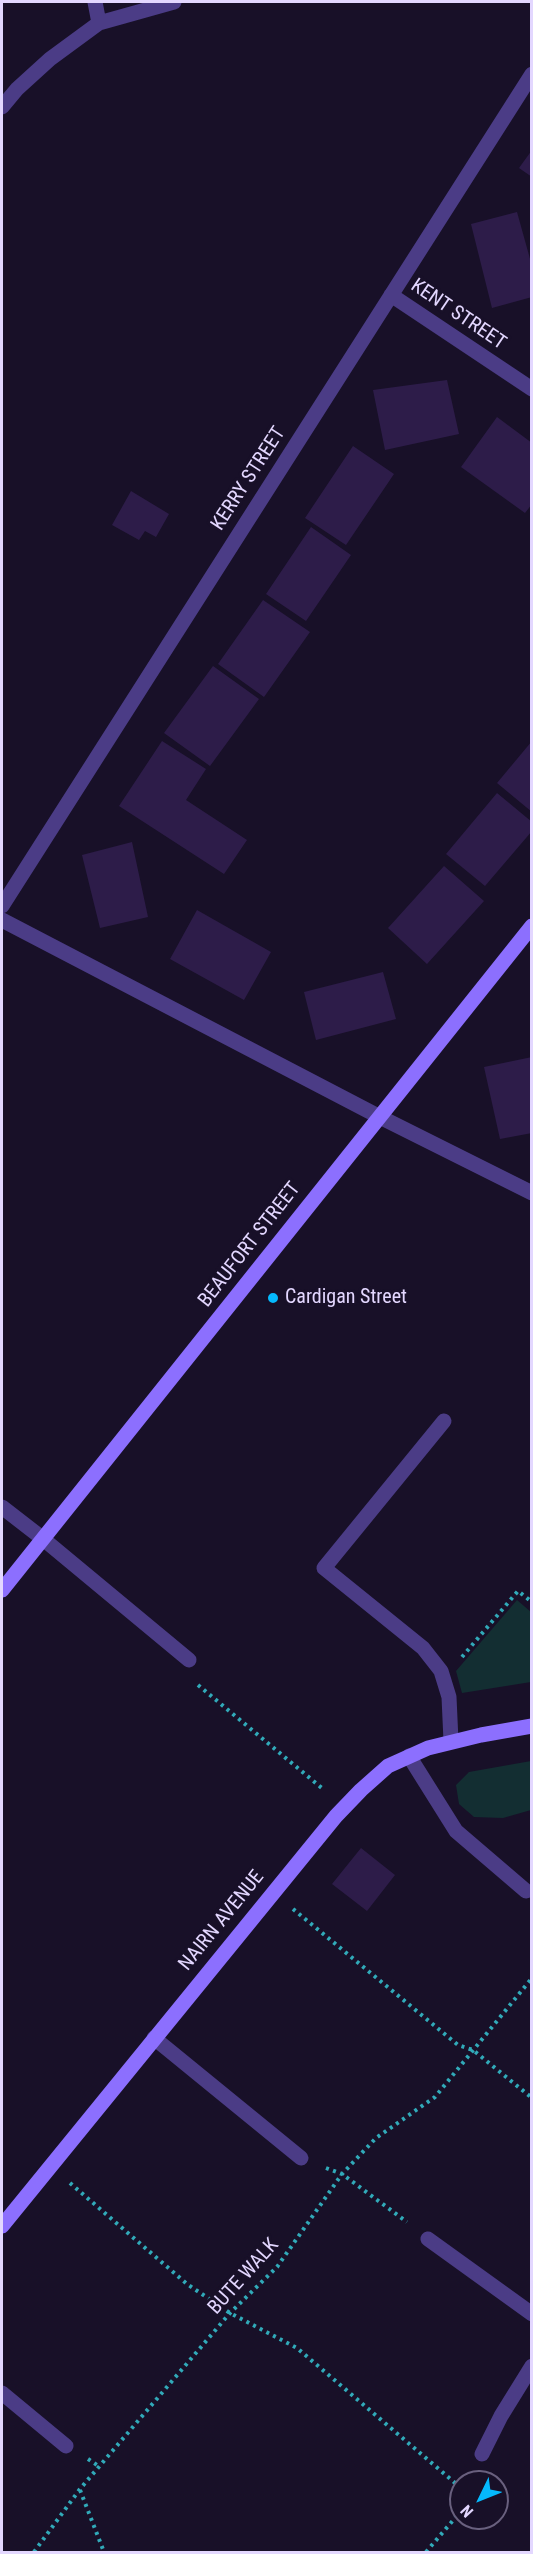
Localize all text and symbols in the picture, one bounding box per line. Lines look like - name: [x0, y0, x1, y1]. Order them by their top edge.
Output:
- street label: KENT STREET: [406, 274, 510, 356]
- street label: KERRY STREET: [207, 423, 291, 535]
- street label: BEAUFORT STREET: [194, 1178, 306, 1312]
- place label: Cardigan Street: [285, 1286, 407, 1310]
- marker: Cardigan Street: [266, 1291, 280, 1305]
- street label: NAIRN AVENUE: [174, 1866, 270, 1976]
- street label: BUTE WALK: [204, 2234, 284, 2320]
- north arrow: [449, 2470, 509, 2530]
- text: N: [457, 2501, 477, 2521]

